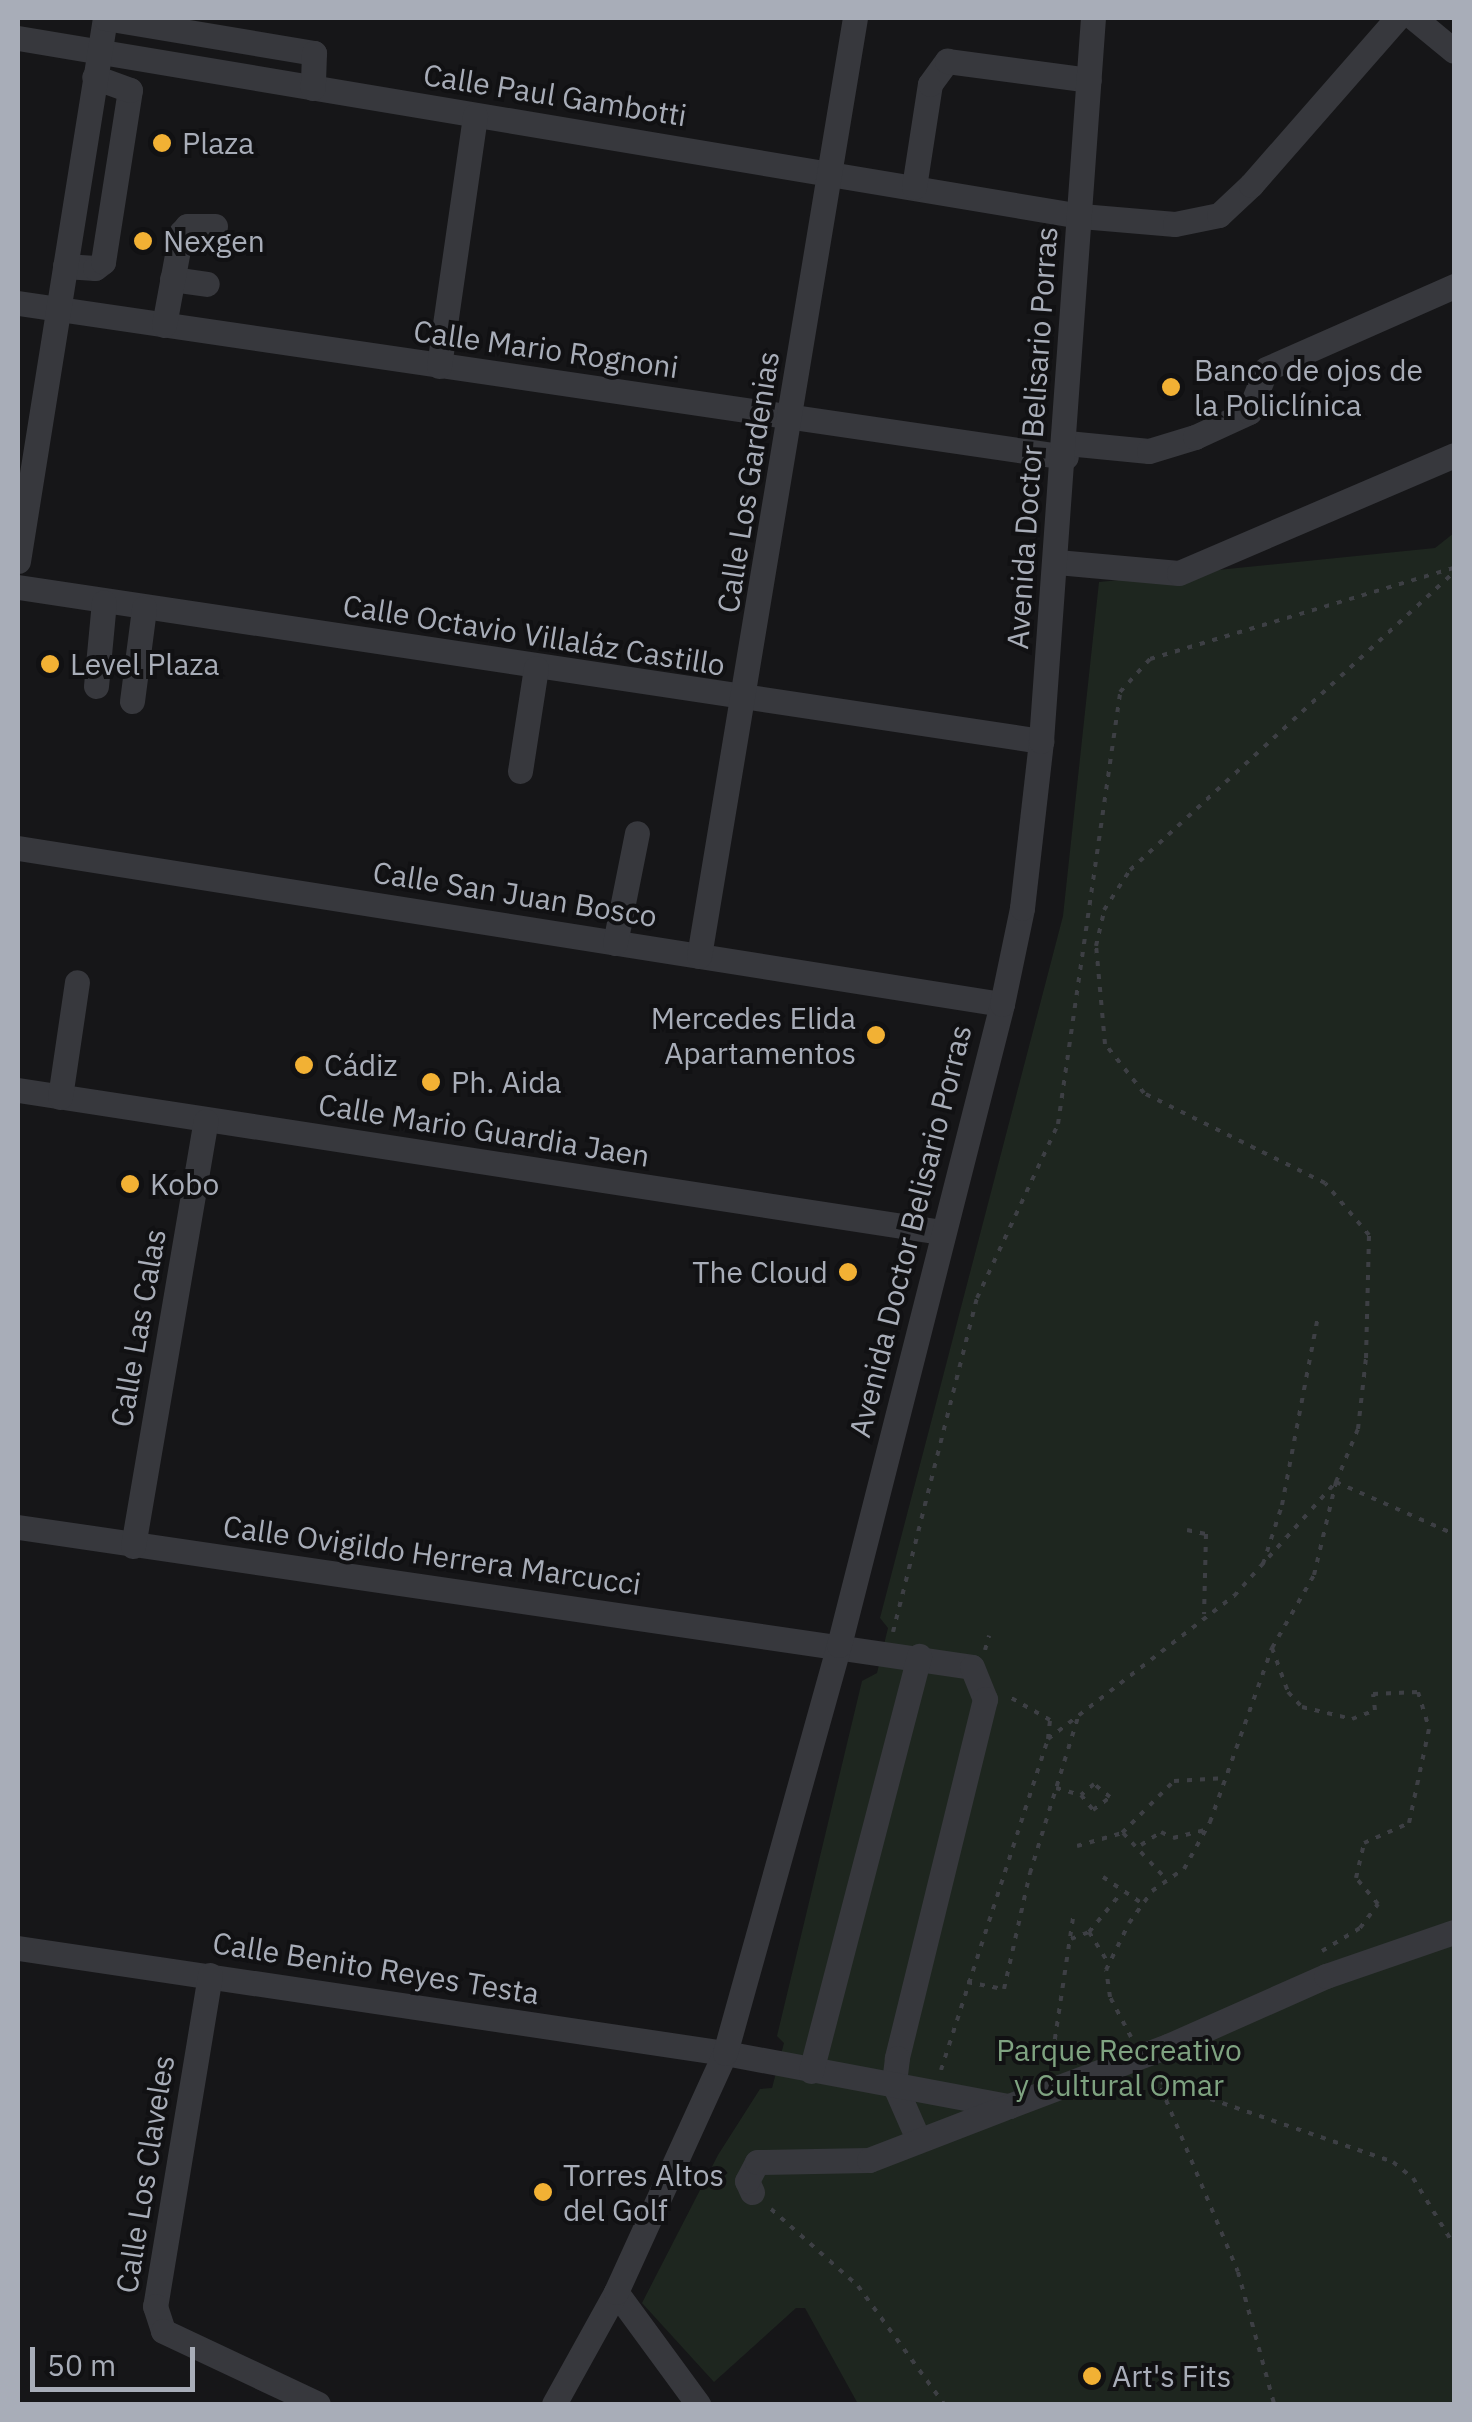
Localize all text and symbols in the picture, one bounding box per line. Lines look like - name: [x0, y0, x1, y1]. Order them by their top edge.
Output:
- street label: Calle Paul Gambotti: [421, 56, 689, 134]
- place label: Plaza: [182, 125, 254, 161]
- marker: Plaza: [151, 132, 173, 154]
- place label: Nexgen: [163, 223, 265, 259]
- street label: Avenida Doctor Belisario Porras: [999, 225, 1065, 651]
- marker: Nexgen: [132, 230, 154, 252]
- street label: Calle Mario Rognoni: [411, 313, 681, 385]
- street label: Calle Los Gardenias: [710, 349, 786, 615]
- place label: Banco de ojos de la Policlínica: [1194, 352, 1423, 422]
- marker: Banco de ojos de la Policlínica: [1158, 374, 1184, 400]
- street label: Calle Octavio Villaláz Castillo: [340, 587, 728, 683]
- place label: Level Plaza: [70, 646, 219, 682]
- marker: Level Plaza: [39, 653, 61, 675]
- street label: Calle San Juan Bosco: [370, 854, 660, 934]
- place label: Mercedes Elida Apartamentos: [651, 1000, 856, 1070]
- street label: Avenida Doctor Belisario Porras: [841, 1021, 979, 1441]
- marker: Mercedes Elida Apartamentos: [865, 1024, 887, 1046]
- place label: Cádiz: [324, 1047, 397, 1083]
- marker: Cádiz: [293, 1054, 315, 1076]
- place label: Ph. Aida: [451, 1064, 562, 1100]
- marker: Ph. Aida: [420, 1071, 442, 1093]
- street label: Calle Mario Guardia Jaen: [316, 1086, 652, 1174]
- place label: Kobo: [150, 1166, 219, 1202]
- marker: Kobo: [119, 1173, 141, 1195]
- street label: Calle Las Calas: [103, 1226, 173, 1430]
- place label: The Cloud: [692, 1254, 828, 1290]
- marker: The Cloud: [837, 1261, 859, 1283]
- street label: Calle Ovigildo Herrera Marcucci: [221, 1508, 643, 1602]
- street label: Calle Benito Reyes Testa: [210, 1924, 542, 2012]
- park label: Parque Recreativo y Cultural Omar: [996, 2032, 1242, 2102]
- street label: Calle Los Claveles: [108, 2052, 182, 2296]
- place label: Torres Altos del Golf: [563, 2157, 724, 2228]
- marker: Torres Altos del Golf: [532, 2181, 554, 2203]
- scale bar: [35, 2327, 200, 2389]
- text: 50 m: [47, 2345, 116, 2384]
- place label: Art's Fits: [1112, 2358, 1231, 2394]
- marker: Art's Fits: [1081, 2365, 1103, 2387]

